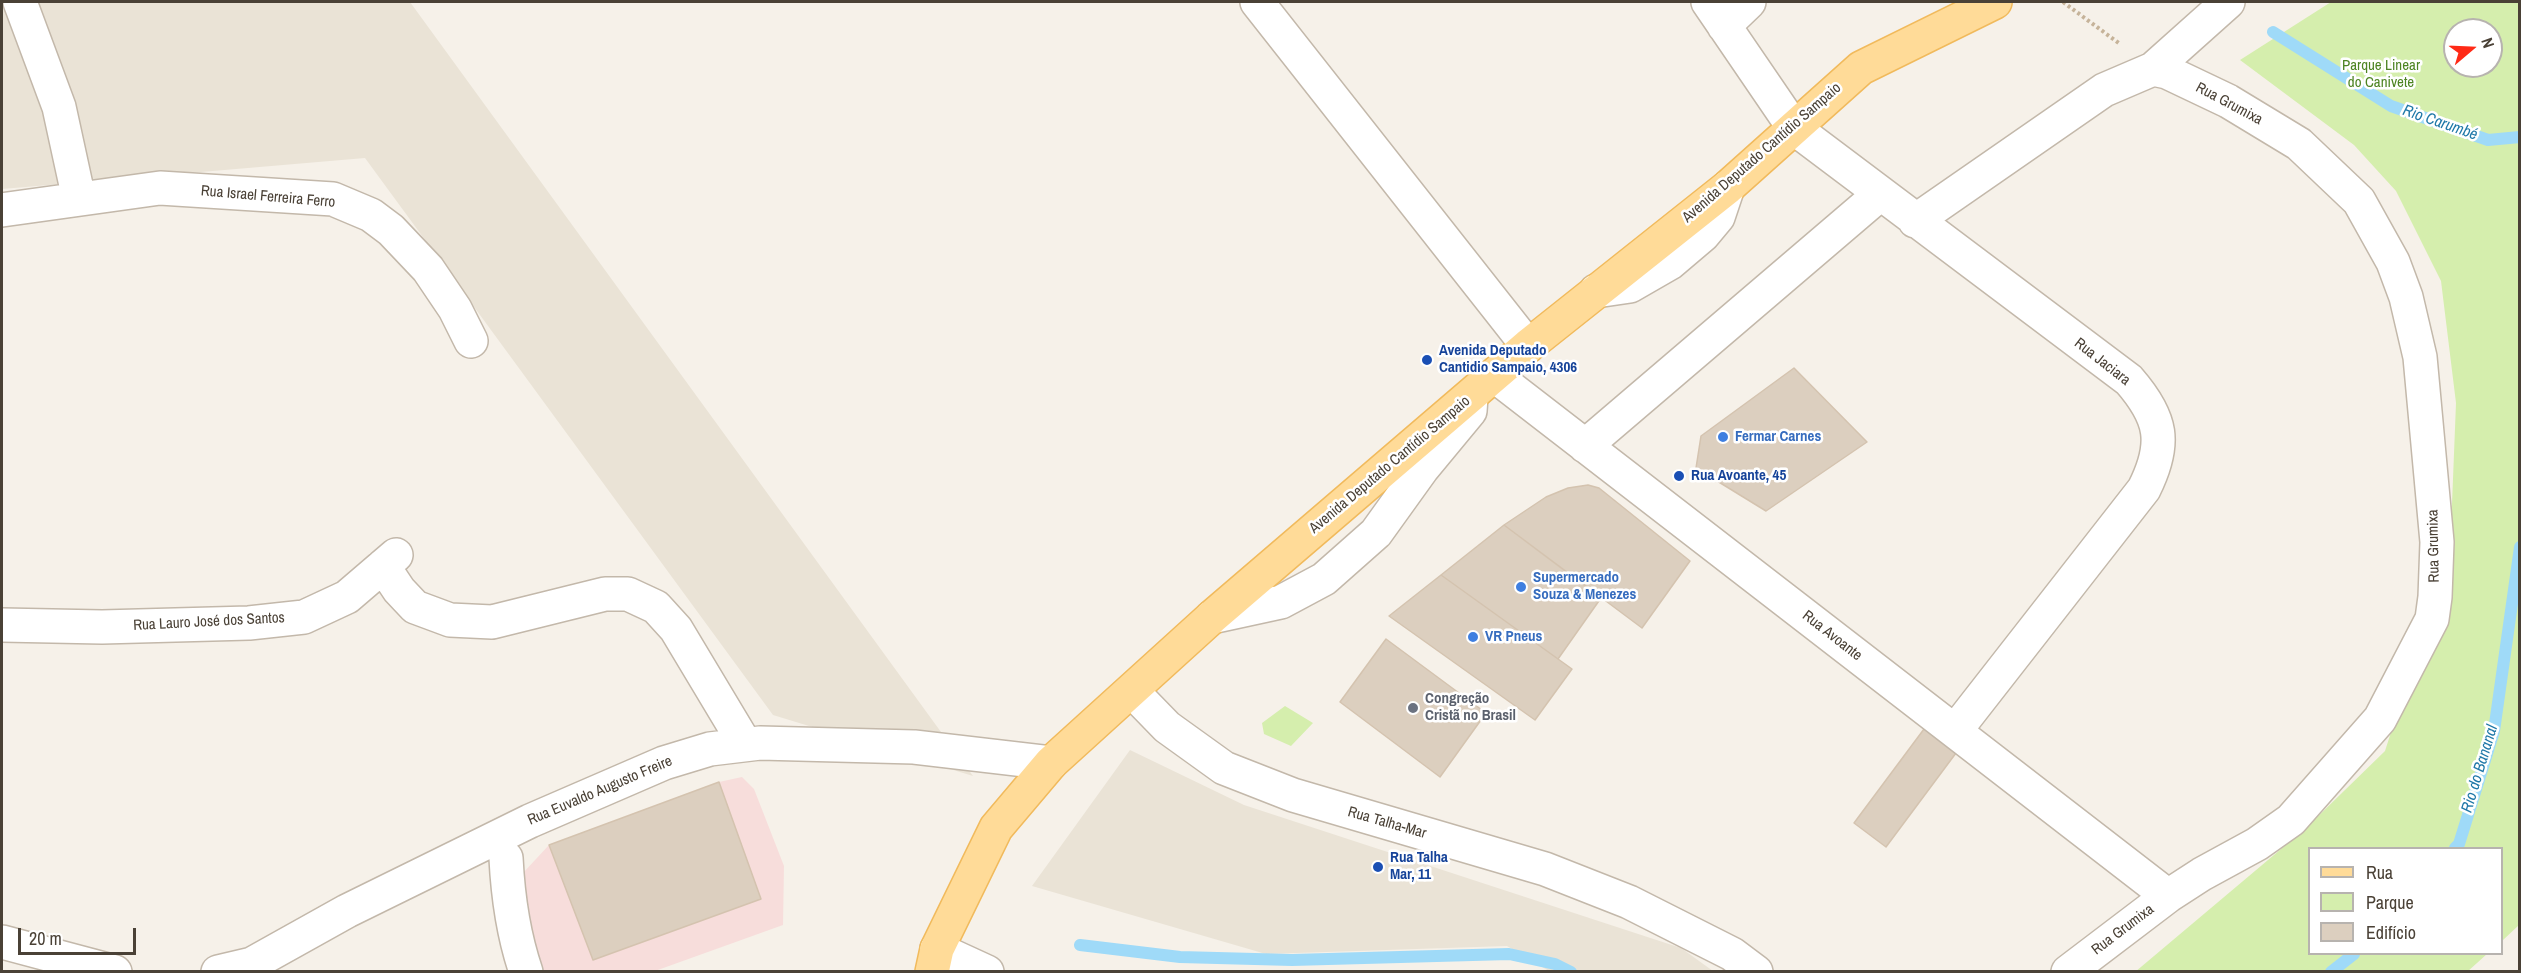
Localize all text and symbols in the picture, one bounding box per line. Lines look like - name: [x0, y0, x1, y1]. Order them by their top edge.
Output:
- north arrow: [2443, 18, 2503, 78]
- text: N: [2476, 35, 2500, 51]
- park label: Parque Linear do Canivete: [2342, 57, 2420, 92]
- street label: Avenida Deputado Cantídio Sampaio: [1679, 79, 1845, 227]
- street label: Rua Grumixa: [2192, 79, 2266, 129]
- water label: Rio Carumbé: [2400, 101, 2480, 145]
- street label: Rua Israel Ferreira Ferro: [200, 182, 336, 212]
- street label: Rua Jaciara: [2070, 334, 2134, 390]
- place label: Avenida Deputado Cantidio Sampaio, 4306: [1439, 342, 1577, 377]
- marker: Avenida Deputado Cantidio Sampaio, 4306: [1420, 353, 1434, 367]
- street label: Avenida Deputado Cantídio Sampaio: [1306, 392, 1474, 538]
- place label: Fermar Carnes: [1735, 428, 1821, 446]
- marker: Fermar Carnes: [1716, 430, 1730, 444]
- place label: Rua Avoante, 45: [1691, 467, 1786, 485]
- marker: Rua Avoante, 45: [1672, 469, 1686, 483]
- street label: Rua Grumixa: [2424, 509, 2444, 583]
- place label: Supermercado Souza & Menezes: [1533, 569, 1636, 604]
- marker: Supermercado Souza & Menezes: [1514, 580, 1528, 594]
- street label: Rua Avoante: [1799, 607, 1865, 665]
- street label: Rua Lauro José dos Santos: [133, 609, 285, 635]
- place label: VR Pneus: [1485, 628, 1542, 646]
- marker: VR Pneus: [1466, 630, 1480, 644]
- place label: Congreção Cristã no Brasil: [1425, 690, 1516, 725]
- marker: Congreção Cristã no Brasil: [1406, 701, 1420, 715]
- water label: Rio do Bananal: [2458, 723, 2502, 815]
- street label: Rua Euvaldo Augusto Freire: [525, 752, 675, 830]
- street label: Rua Talha-Mar: [1346, 803, 1428, 843]
- legend: [2308, 847, 2503, 955]
- place label: Rua Talha Mar, 11: [1390, 849, 1448, 884]
- marker: Rua Talha Mar, 11: [1371, 860, 1385, 874]
- text: Rua: [2366, 860, 2393, 885]
- text: Parque: [2366, 890, 2414, 915]
- street label: Rua Grumixa: [2088, 901, 2158, 959]
- scale bar: [21, 916, 140, 954]
- text: Edifício: [2366, 920, 2416, 945]
- text: 20 m: [29, 926, 62, 951]

